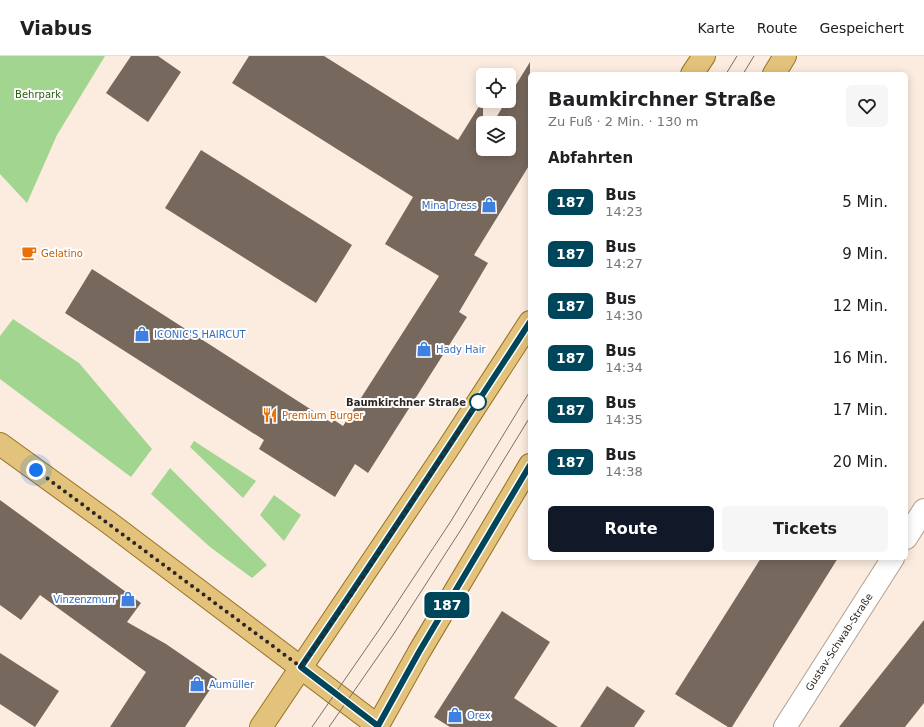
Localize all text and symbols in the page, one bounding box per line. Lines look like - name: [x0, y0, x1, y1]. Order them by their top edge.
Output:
- text: Viabus: [20, 17, 92, 39]
- text: Karte: [697, 20, 735, 36]
- text: Route: [757, 20, 797, 36]
- text: Gespeichert: [819, 20, 904, 36]
- map controls: [476, 68, 516, 156]
- button: locate: [476, 68, 516, 108]
- button: heart: [846, 85, 888, 127]
- text: Baumkirchner Straße: [548, 88, 776, 110]
- park label: Behrpark: [15, 89, 61, 100]
- text: Zu Fuß · 2 Min. · 130 m: [548, 114, 698, 129]
- button: layers: [476, 116, 516, 156]
- text: Abfahrten: [548, 149, 633, 167]
- text: Bus: [605, 186, 636, 204]
- text: 5 Min.: [842, 193, 888, 211]
- text: 187: [556, 194, 585, 210]
- shop icon: Mina Dress: [480, 196, 498, 214]
- place label: Mina Dress: [422, 200, 477, 211]
- text: 14:23: [605, 204, 643, 219]
- text: Bus: [605, 238, 636, 256]
- cafe icon: Gelatino: [20, 244, 38, 262]
- text: 9 Min.: [842, 245, 888, 263]
- text: 187: [556, 246, 585, 262]
- place label: Gelatino: [41, 248, 83, 259]
- text: 14:27: [605, 256, 643, 271]
- text: Bus: [605, 290, 636, 308]
- text: 12 Min.: [833, 297, 888, 315]
- text: 187: [556, 298, 585, 314]
- text: 14:30: [605, 308, 643, 323]
- shop icon: ICONIC'S HAIRCUT: [133, 325, 151, 343]
- place label: ICONIC'S HAIRCUT: [154, 329, 247, 340]
- shop icon: Hady Hair: [415, 340, 433, 358]
- text: Bus: [605, 342, 636, 360]
- place label: Hady Hair: [436, 344, 487, 355]
- text: 16 Min.: [833, 349, 888, 367]
- text: 187: [556, 350, 585, 366]
- text: 14:34: [605, 360, 643, 375]
- marker: Baumkirchner Straße: [469, 393, 487, 411]
- text: Bus: [605, 394, 636, 412]
- place label: Baumkirchner Straße: [346, 397, 466, 408]
- text: 17 Min.: [833, 401, 888, 419]
- text: 187: [556, 402, 585, 418]
- restaurant icon: Premium Burger: [261, 406, 279, 424]
- place label: Premium Burger: [282, 410, 364, 421]
- text: 14:35: [605, 412, 643, 427]
- text: Bus: [605, 446, 636, 464]
- text: 20 Min.: [833, 453, 888, 471]
- text: 187: [556, 454, 585, 470]
- your location: [26, 460, 46, 480]
- text: 14:38: [605, 464, 643, 479]
- button: Route: [548, 506, 714, 552]
- button: Tickets: [722, 506, 888, 552]
- shop icon: Vinzenzmurr: [119, 590, 137, 608]
- street label: Gustav-Schwab-Straße: [803, 591, 875, 693]
- line badge: 187: [424, 592, 470, 618]
- place label: Vinzenzmurr: [53, 594, 117, 605]
- text: 187: [432, 597, 462, 613]
- shop icon: Aumüller: [188, 675, 206, 693]
- place label: Aumüller: [209, 679, 255, 690]
- shop icon: Orex: [446, 706, 464, 724]
- place label: Orex: [467, 710, 491, 721]

